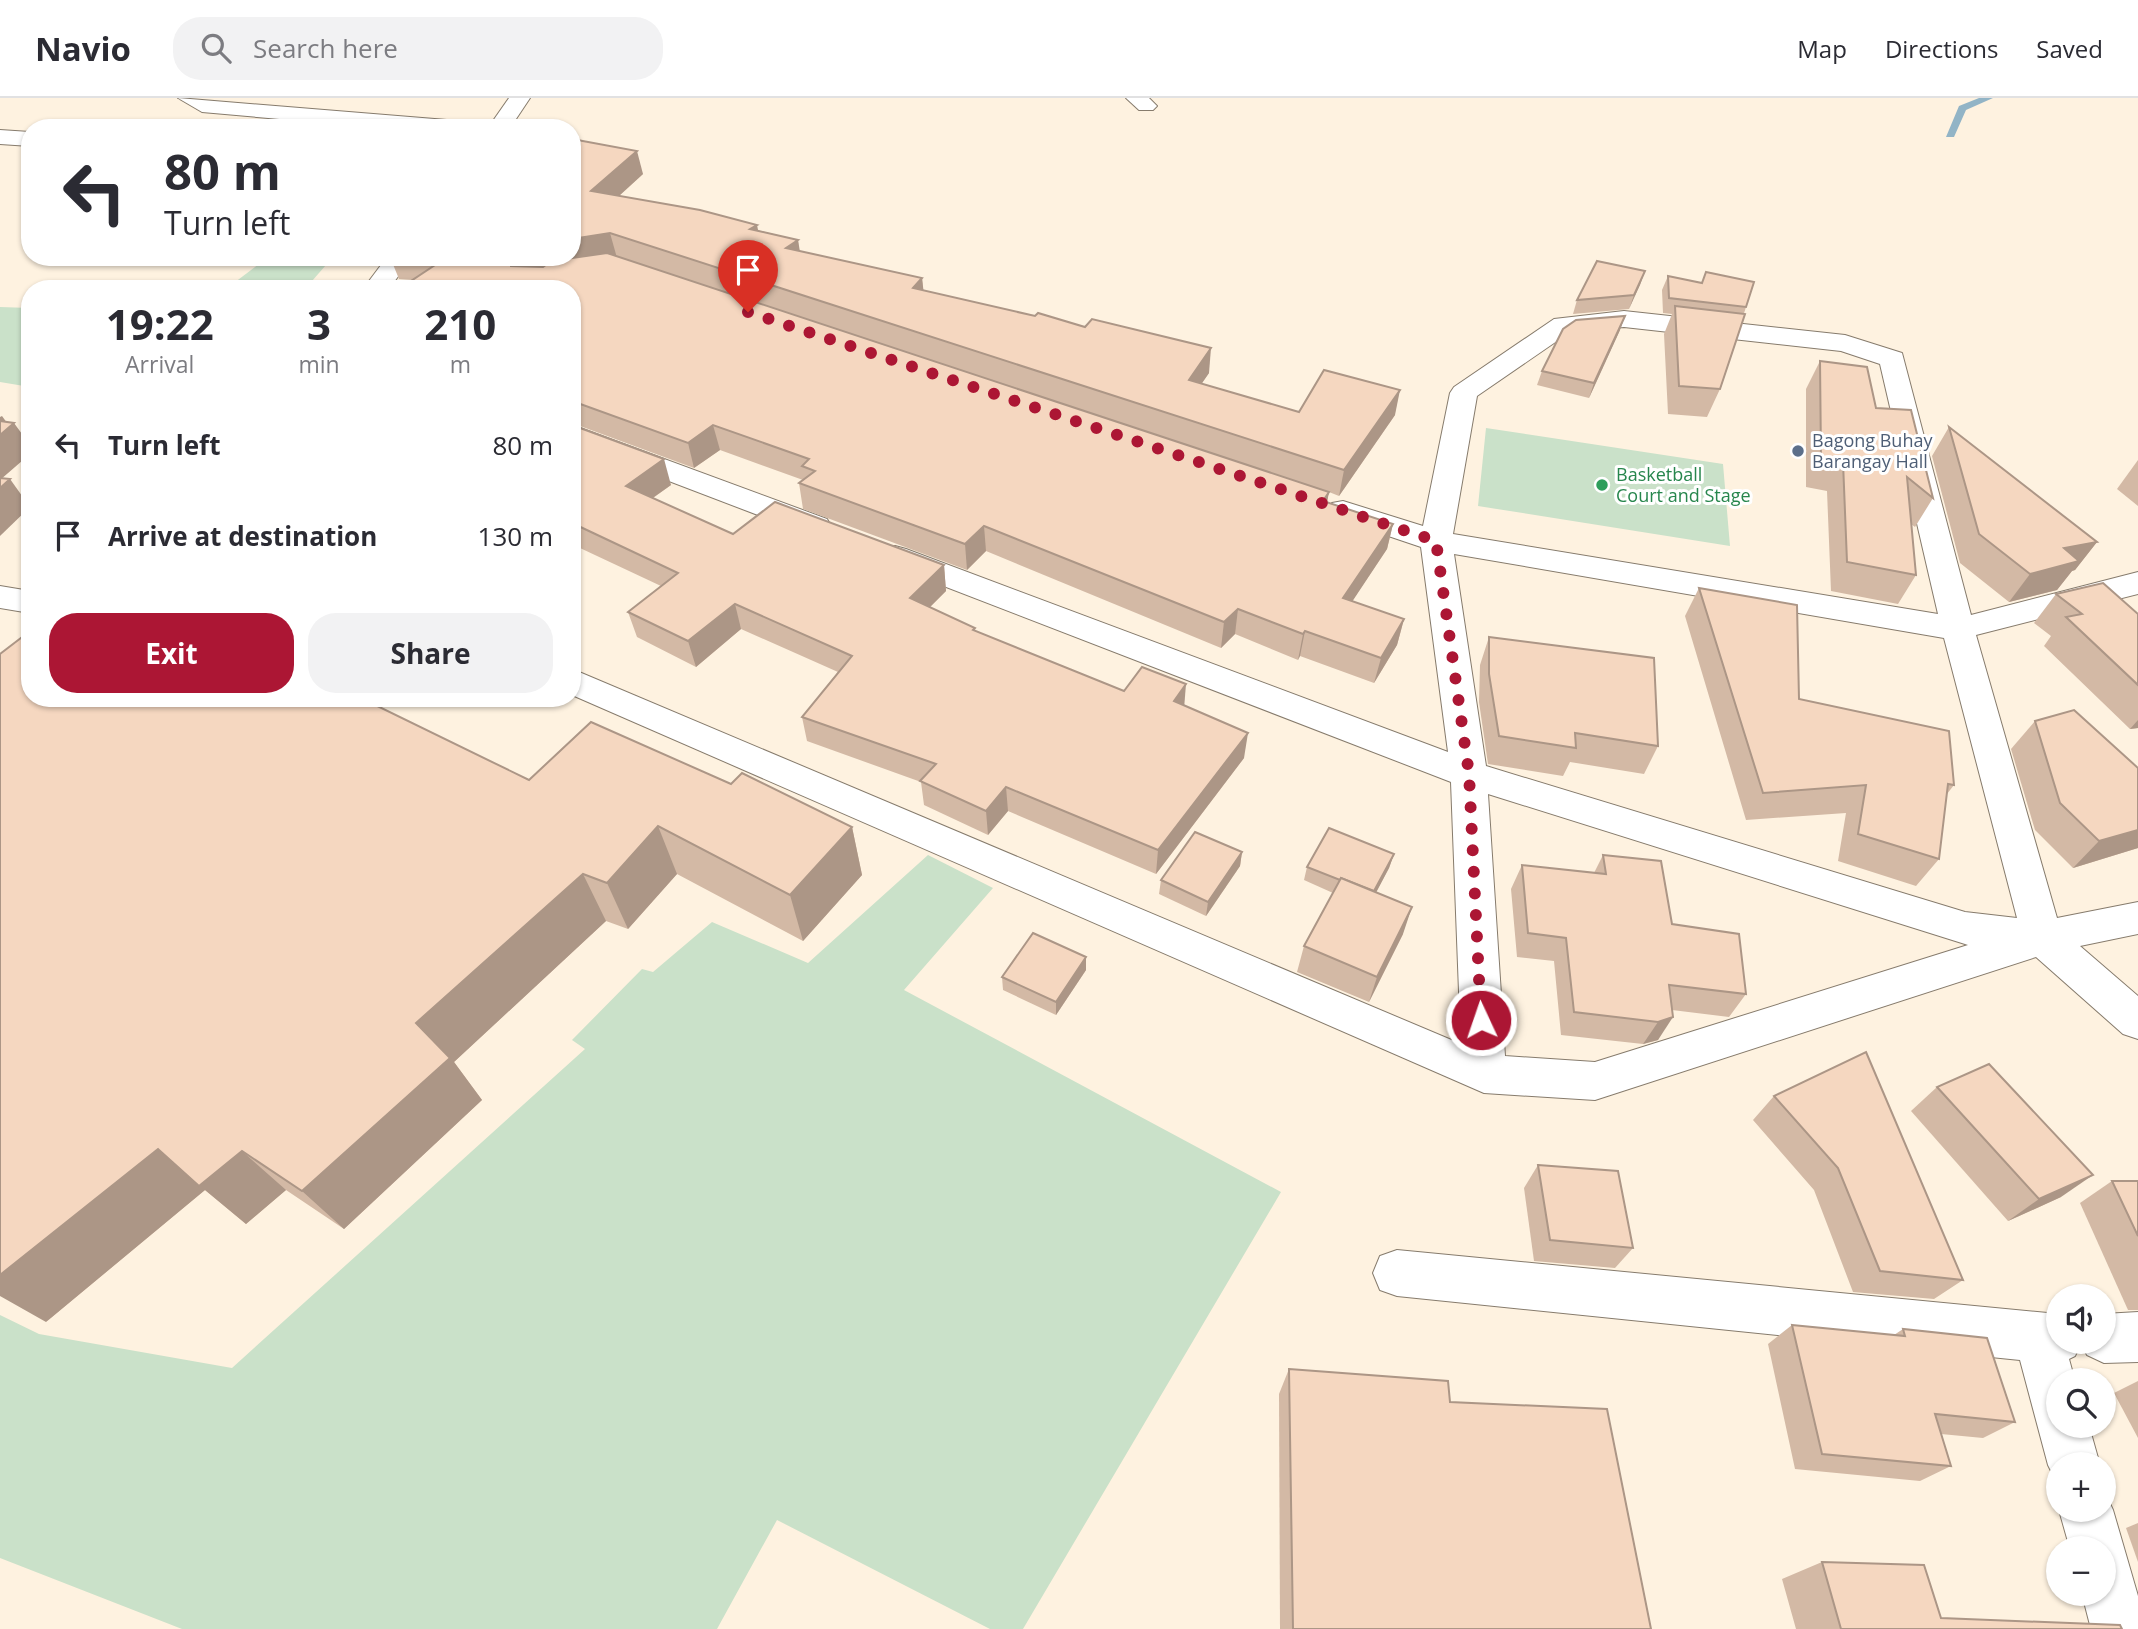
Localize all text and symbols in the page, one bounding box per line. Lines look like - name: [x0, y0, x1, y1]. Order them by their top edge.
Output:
- search box: [173, 17, 663, 80]
- text: Navio: [35, 26, 131, 71]
- icon: search: [197, 29, 235, 67]
- text: Search here: [253, 30, 398, 66]
- text: Map: [1797, 32, 1847, 65]
- text: Directions: [1885, 32, 1998, 65]
- text: Saved: [2036, 32, 2103, 65]
- text: 80 m: [164, 138, 281, 204]
- icon: left: [49, 147, 140, 238]
- text: Turn left: [164, 201, 290, 244]
- pin: [718, 240, 778, 312]
- icon: arrive: [729, 251, 767, 289]
- text: 19:22: [106, 295, 214, 352]
- text: 3: [307, 295, 331, 352]
- text: 210: [424, 295, 496, 352]
- text: Arrival: [125, 348, 194, 380]
- text: min: [298, 348, 340, 380]
- text: m: [450, 348, 471, 380]
- icon: left: [49, 426, 87, 464]
- text: Turn left: [108, 427, 220, 463]
- text: 80 m: [492, 427, 553, 463]
- place label: Bagong Buhay Barangay Hall: [1812, 428, 1933, 473]
- marker: Bagong Buhay Barangay Hall: [1790, 443, 1806, 459]
- place label: Basketball Court and Stage: [1616, 462, 1751, 507]
- marker: Basketball Court and Stage: [1594, 477, 1610, 493]
- icon: arrive: [49, 517, 87, 555]
- text: Arrive at destination: [108, 518, 377, 554]
- text: 130 m: [478, 518, 553, 554]
- button: Exit: [49, 613, 294, 693]
- button: Share: [308, 613, 553, 693]
- position arrow: [1444, 983, 1518, 1057]
- map controls: [2046, 1284, 2116, 1606]
- button: sound: [2046, 1284, 2116, 1354]
- button: search: [2046, 1368, 2116, 1438]
- button: +: [2046, 1452, 2116, 1522]
- button: −: [2046, 1536, 2116, 1606]

